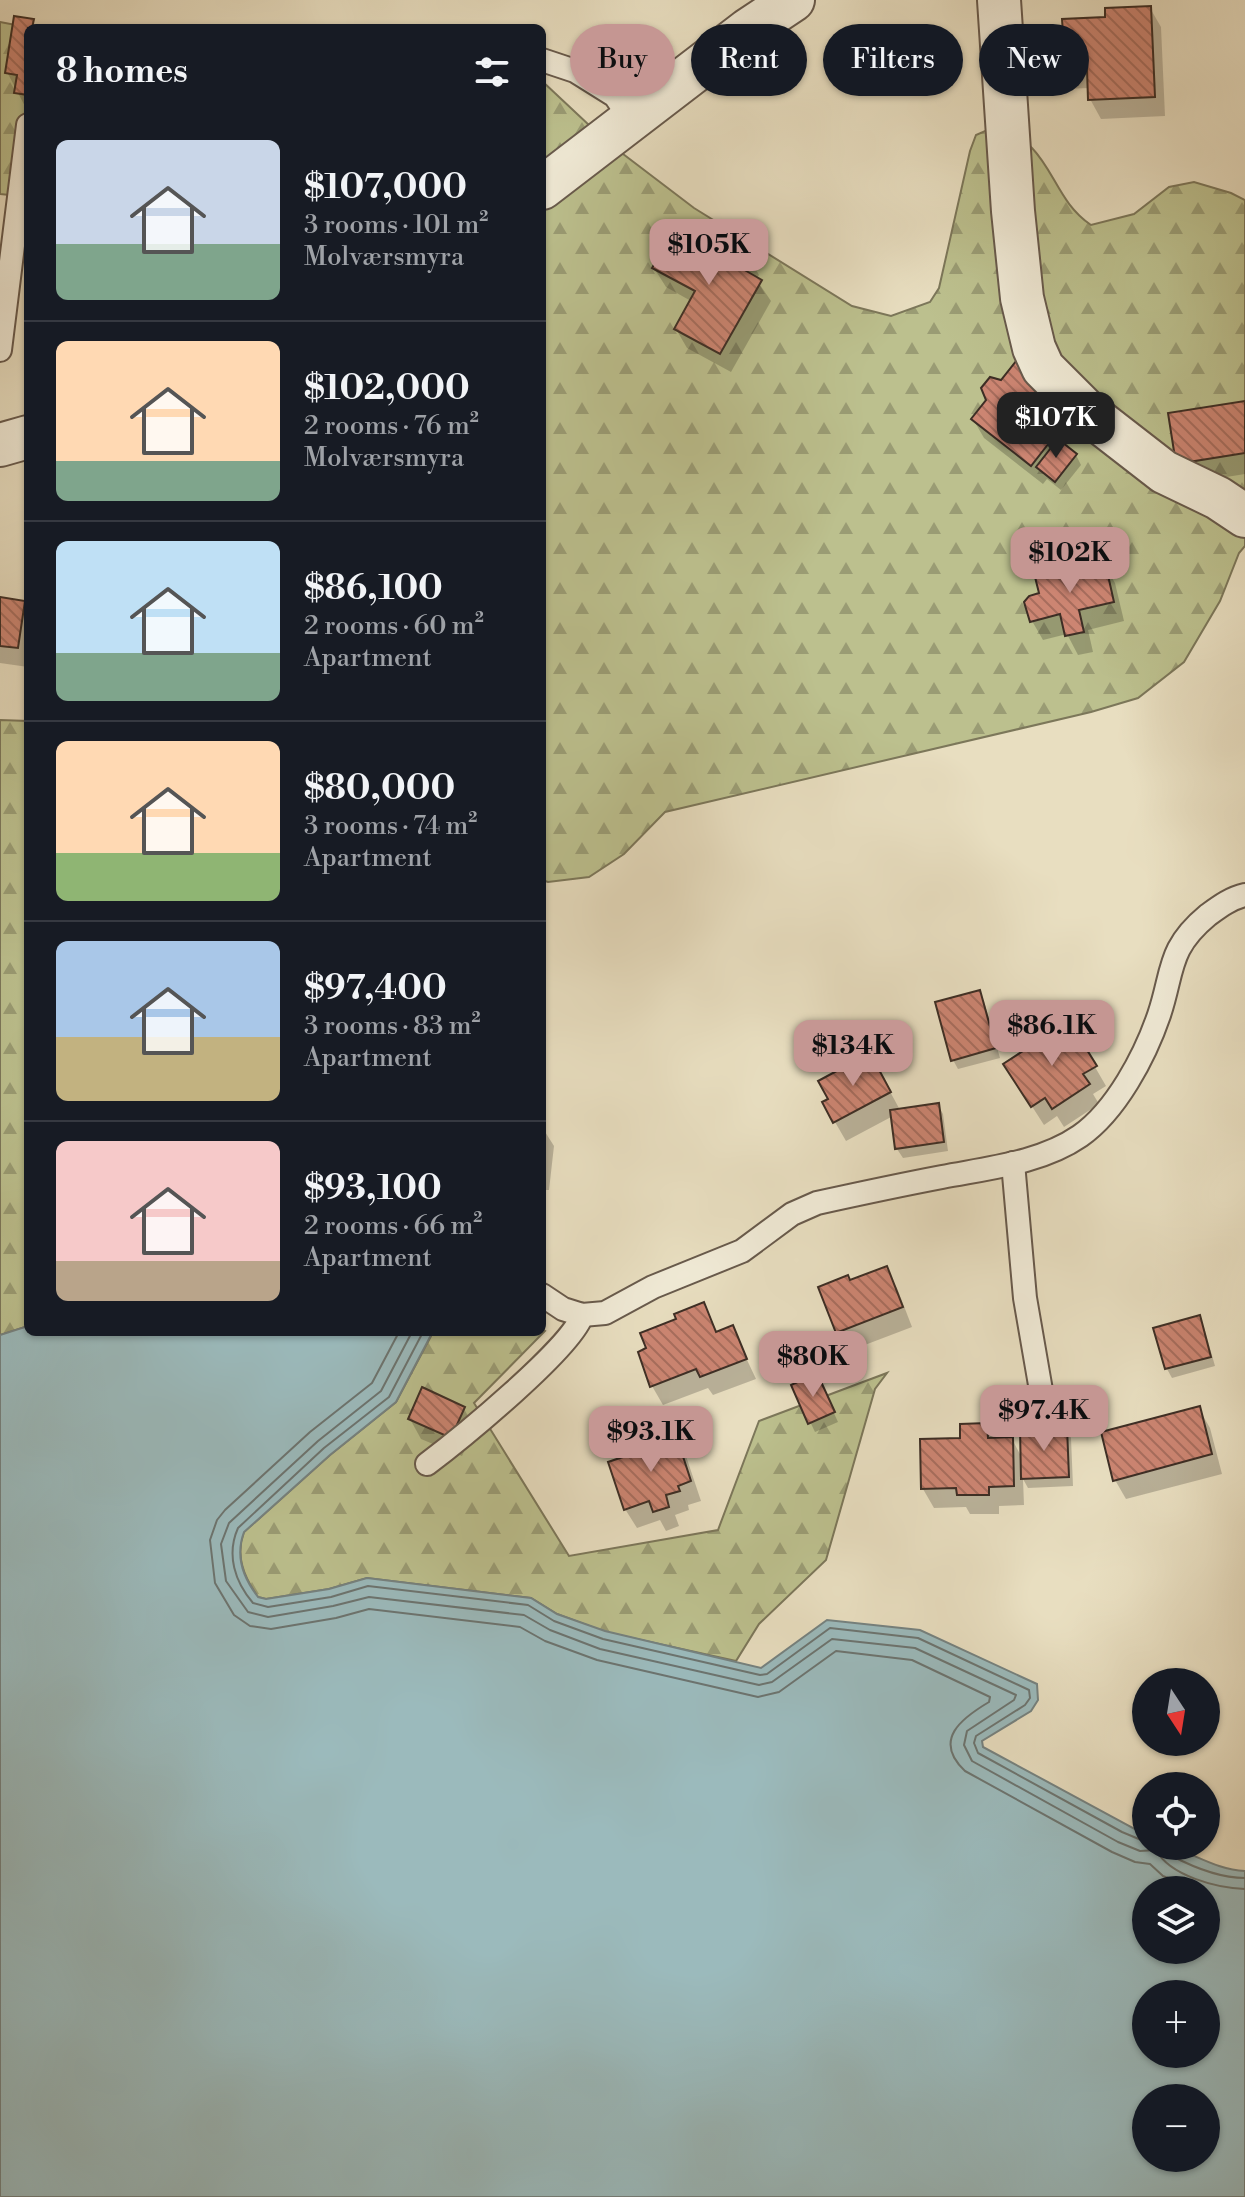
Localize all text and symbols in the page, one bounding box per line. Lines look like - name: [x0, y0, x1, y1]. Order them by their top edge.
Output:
- chip: Buy: [570, 24, 675, 96]
- chip: Rent: [691, 24, 807, 96]
- chip: Filters: [823, 24, 963, 96]
- chip: New: [979, 24, 1089, 96]
- icon: filters: [470, 50, 514, 94]
- text: 8 homes: [56, 51, 188, 93]
- text: $107,000: [304, 167, 467, 209]
- icon: home: [120, 172, 216, 268]
- text: 3 rooms · 101 m²: [304, 209, 488, 241]
- pin: $105K: [653, 219, 765, 287]
- text: $105K: [667, 229, 751, 261]
- text: Molværsmyra: [304, 241, 464, 273]
- text: $102,000: [304, 368, 470, 410]
- icon: home: [120, 373, 216, 469]
- pin: $107K: [1000, 392, 1112, 460]
- text: $107K: [1015, 402, 1097, 434]
- text: 2 rooms · 76 m²: [304, 410, 479, 442]
- text: Molværsmyra: [304, 442, 464, 474]
- pin: $102K: [1014, 527, 1126, 595]
- text: $102K: [1028, 537, 1112, 569]
- text: $86,100: [304, 568, 443, 610]
- icon: home: [120, 573, 216, 669]
- text: 2 rooms · 60 m²: [304, 610, 484, 642]
- text: Apartment: [304, 642, 432, 674]
- text: $80,000: [304, 768, 455, 810]
- icon: home: [120, 773, 216, 869]
- text: 3 rooms · 74 m²: [304, 810, 477, 842]
- text: Apartment: [304, 842, 432, 874]
- text: $97,400: [304, 968, 447, 1010]
- icon: home: [120, 973, 216, 1069]
- pin: $86.1K: [987, 1000, 1117, 1068]
- text: 3 rooms · 83 m²: [304, 1010, 481, 1042]
- text: $86.1K: [1007, 1010, 1097, 1042]
- pin: $134K: [797, 1020, 909, 1088]
- text: $134K: [812, 1030, 894, 1062]
- text: Apartment: [304, 1042, 432, 1074]
- text: $93,100: [304, 1168, 442, 1210]
- icon: home: [120, 1173, 216, 1269]
- text: 2 rooms · 66 m²: [304, 1210, 482, 1242]
- text: Apartment: [304, 1242, 432, 1274]
- pin: $80K: [766, 1331, 860, 1399]
- text: $80K: [777, 1341, 849, 1373]
- pin: $97.4K: [979, 1385, 1109, 1453]
- text: $97.4K: [998, 1395, 1090, 1427]
- pin: $93.1K: [586, 1406, 716, 1474]
- text: $93.1K: [607, 1416, 695, 1448]
- north arrow: [1132, 1668, 1220, 1756]
- map controls: [1132, 1668, 1220, 2172]
- button: locate: [1132, 1772, 1220, 1860]
- button: layers: [1132, 1876, 1220, 1964]
- button: +: [1132, 1980, 1220, 2068]
- button: −: [1132, 2084, 1220, 2172]

